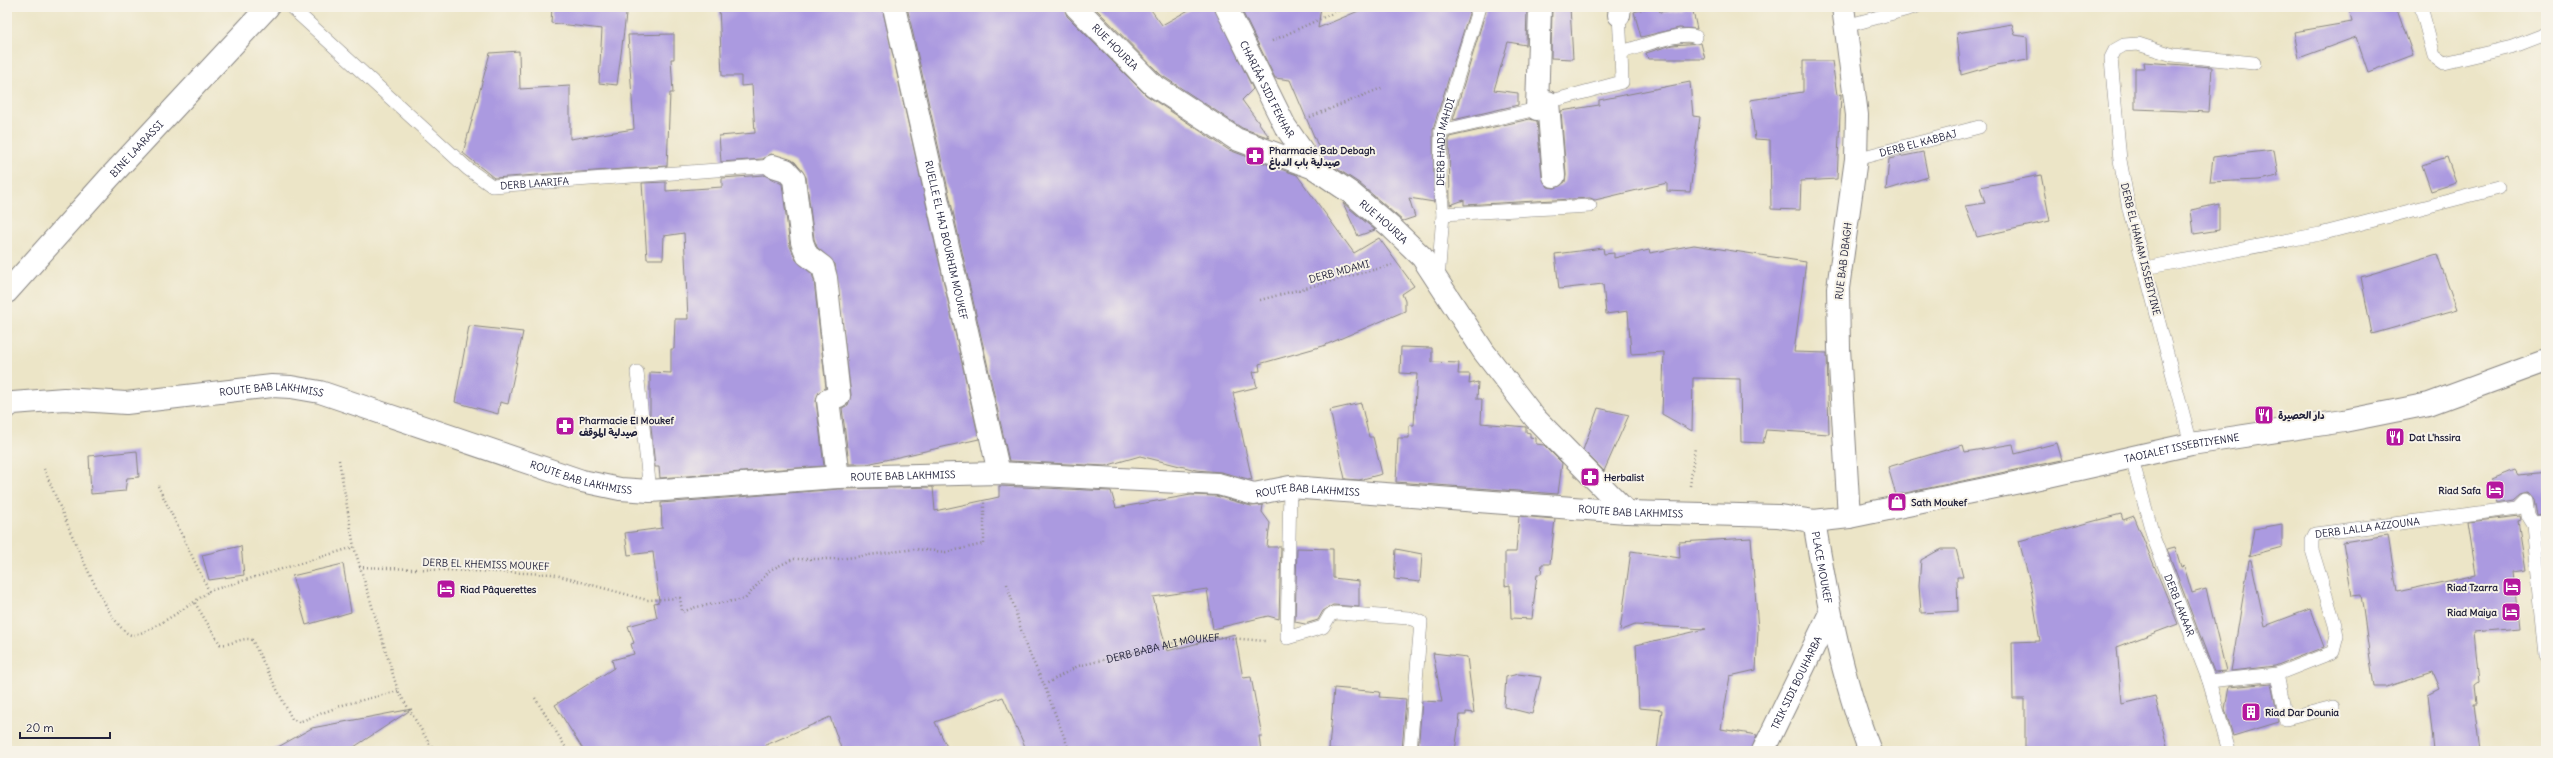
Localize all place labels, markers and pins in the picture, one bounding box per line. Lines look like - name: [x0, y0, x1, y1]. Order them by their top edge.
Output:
- place label: Pharmacie Bab Debagh صيدلية باب الدباغ: [1269, 144, 1376, 170]
- pharmacy icon: Pharmacie Bab Debagh صيدلية باب الدباغ: [1244, 145, 1266, 167]
- restaurant icon: دار الحصيرة: [2253, 404, 2275, 426]
- place label: دار الحصيرة: [2278, 409, 2325, 422]
- place label: Pharmacie El Moukef صيدلية الموقف: [579, 414, 674, 439]
- pharmacy icon: Pharmacie El Moukef صيدلية الموقف: [554, 415, 576, 437]
- restaurant icon: Dat L'hssira: [2384, 426, 2406, 448]
- place label: Dat L'hssira: [2409, 431, 2461, 444]
- pharmacy icon: Herbalist: [1579, 466, 1601, 488]
- place label: Herbalist: [1604, 471, 1645, 484]
- hotel icon: Riad Safa: [2484, 479, 2506, 501]
- place label: Riad Safa: [2438, 484, 2481, 497]
- shop icon: Sath Moukef: [1886, 491, 1908, 513]
- place label: Sath Moukef: [1911, 496, 1968, 509]
- hotel icon: Riad Tzarra: [2501, 576, 2523, 598]
- hotel icon: Riad Pâquerettes: [435, 578, 457, 600]
- place label: Riad Tzarra: [2447, 581, 2498, 594]
- place label: Riad Pâquerettes: [460, 583, 537, 596]
- hotel icon: Riad Maiya: [2500, 601, 2522, 623]
- place label: Riad Maiya: [2447, 606, 2497, 619]
- building icon: Riad Dar Dounia: [2240, 701, 2262, 723]
- place label: Riad Dar Dounia: [2265, 706, 2339, 719]

